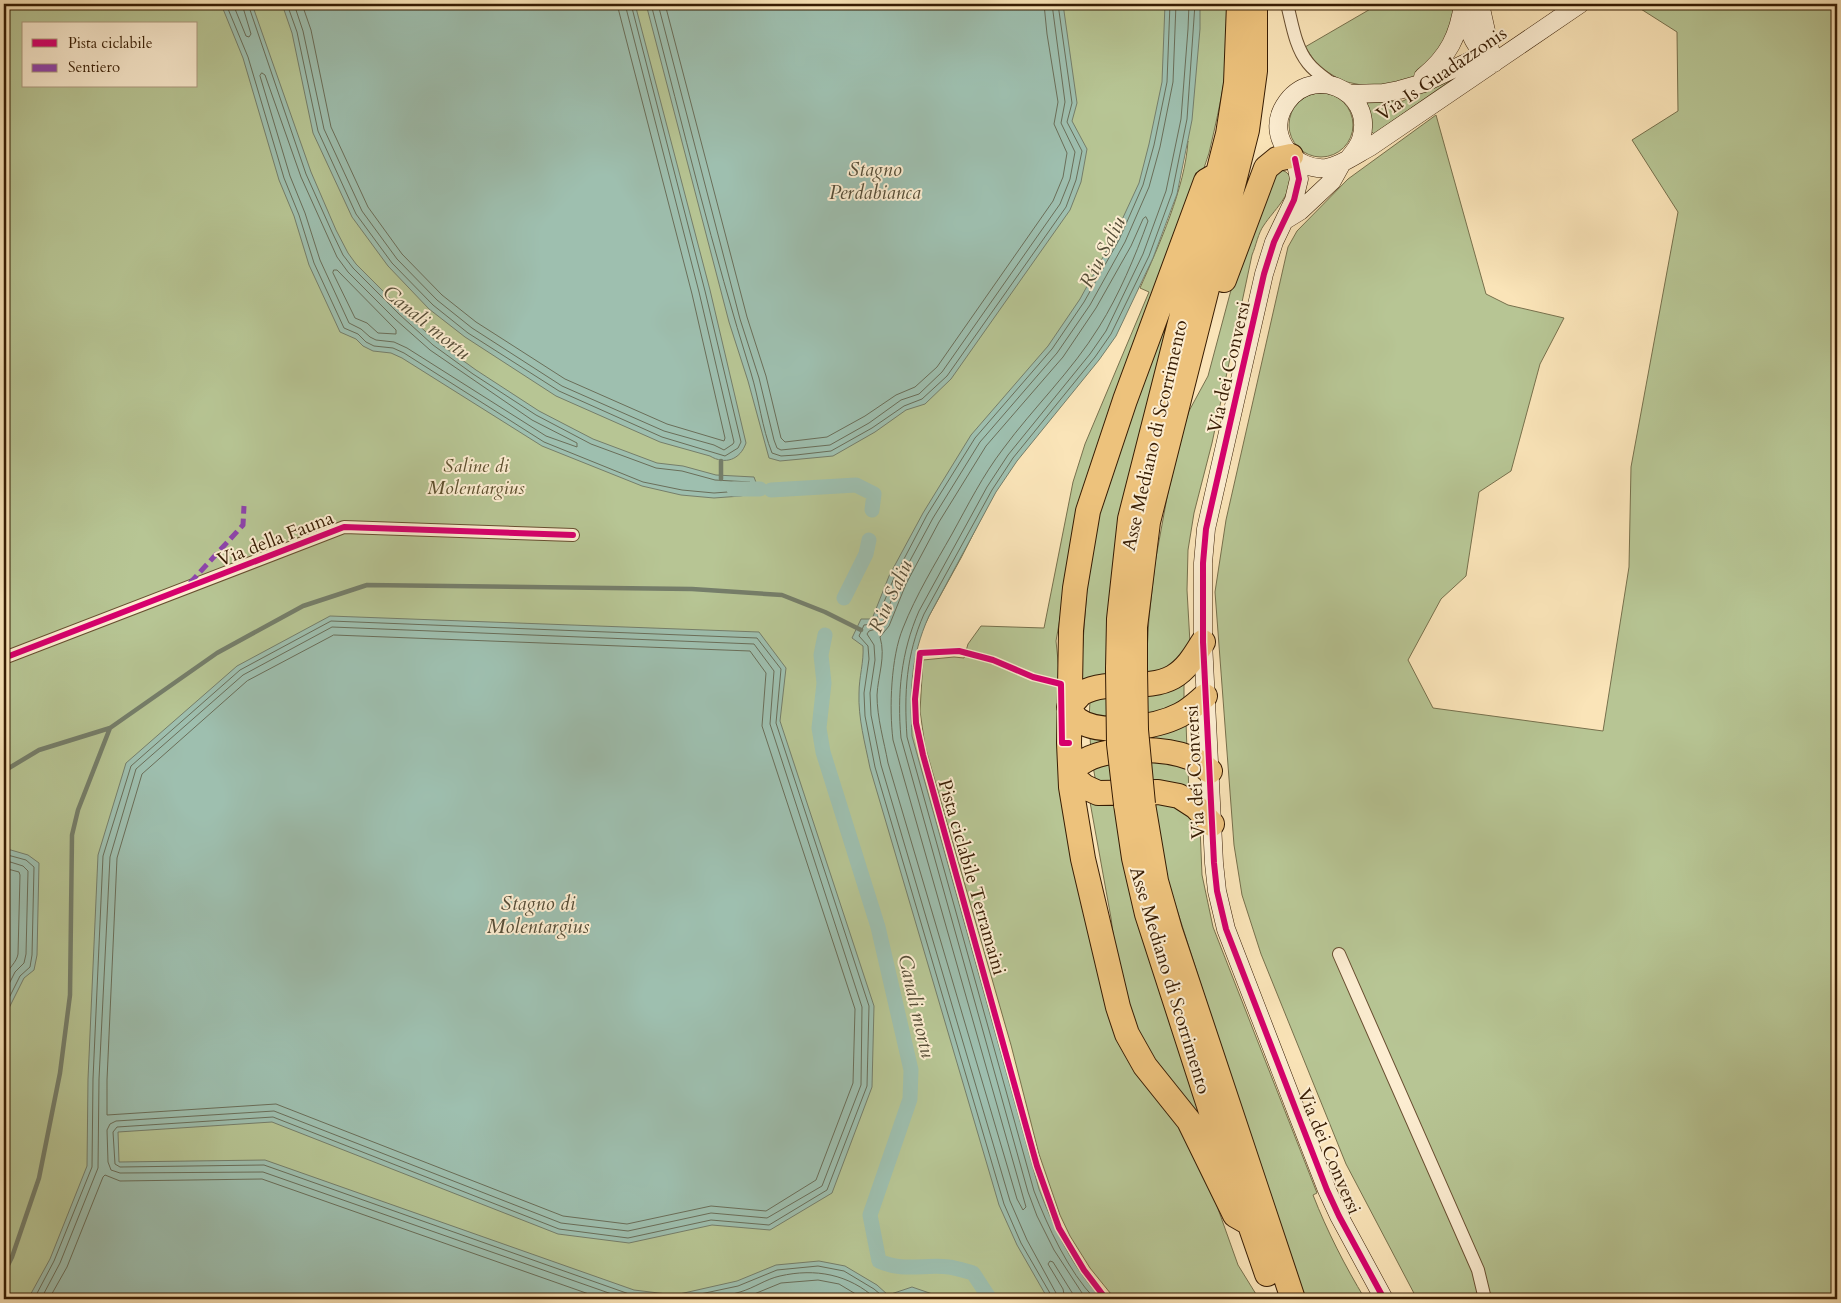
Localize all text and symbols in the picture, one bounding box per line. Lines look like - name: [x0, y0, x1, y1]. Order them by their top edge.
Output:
- street label: Via Is Guadazzonis: [1371, 20, 1512, 127]
- legend: [22, 22, 198, 88]
- text: Pista ciclabile: [68, 33, 153, 53]
- text: Sentiero: [68, 57, 120, 77]
- water label: Stagno Perdabianca: [829, 156, 921, 206]
- water label: Riu Saliu: [1073, 212, 1132, 293]
- water label: Canali mortu: [377, 279, 476, 366]
- street label: Via dei Conversi: [1201, 299, 1257, 436]
- street label: Asse Mediano di Scorrimento: [1116, 317, 1194, 553]
- park label: Saline di Molentargius: [427, 453, 525, 501]
- street label: Via della Fauna: [213, 505, 337, 573]
- water label: Riu Saliu: [862, 556, 919, 637]
- street label: Via dei Conversi: [1179, 704, 1211, 840]
- street label: Pista ciclabile Terramaini: [932, 776, 1012, 978]
- street label: Asse Mediano di Scorrimento: [1123, 863, 1217, 1097]
- water label: Stagno di Molentargius: [487, 890, 590, 940]
- water label: Canali mortu: [891, 952, 942, 1061]
- street label: Via dei Conversi: [1291, 1085, 1367, 1218]

